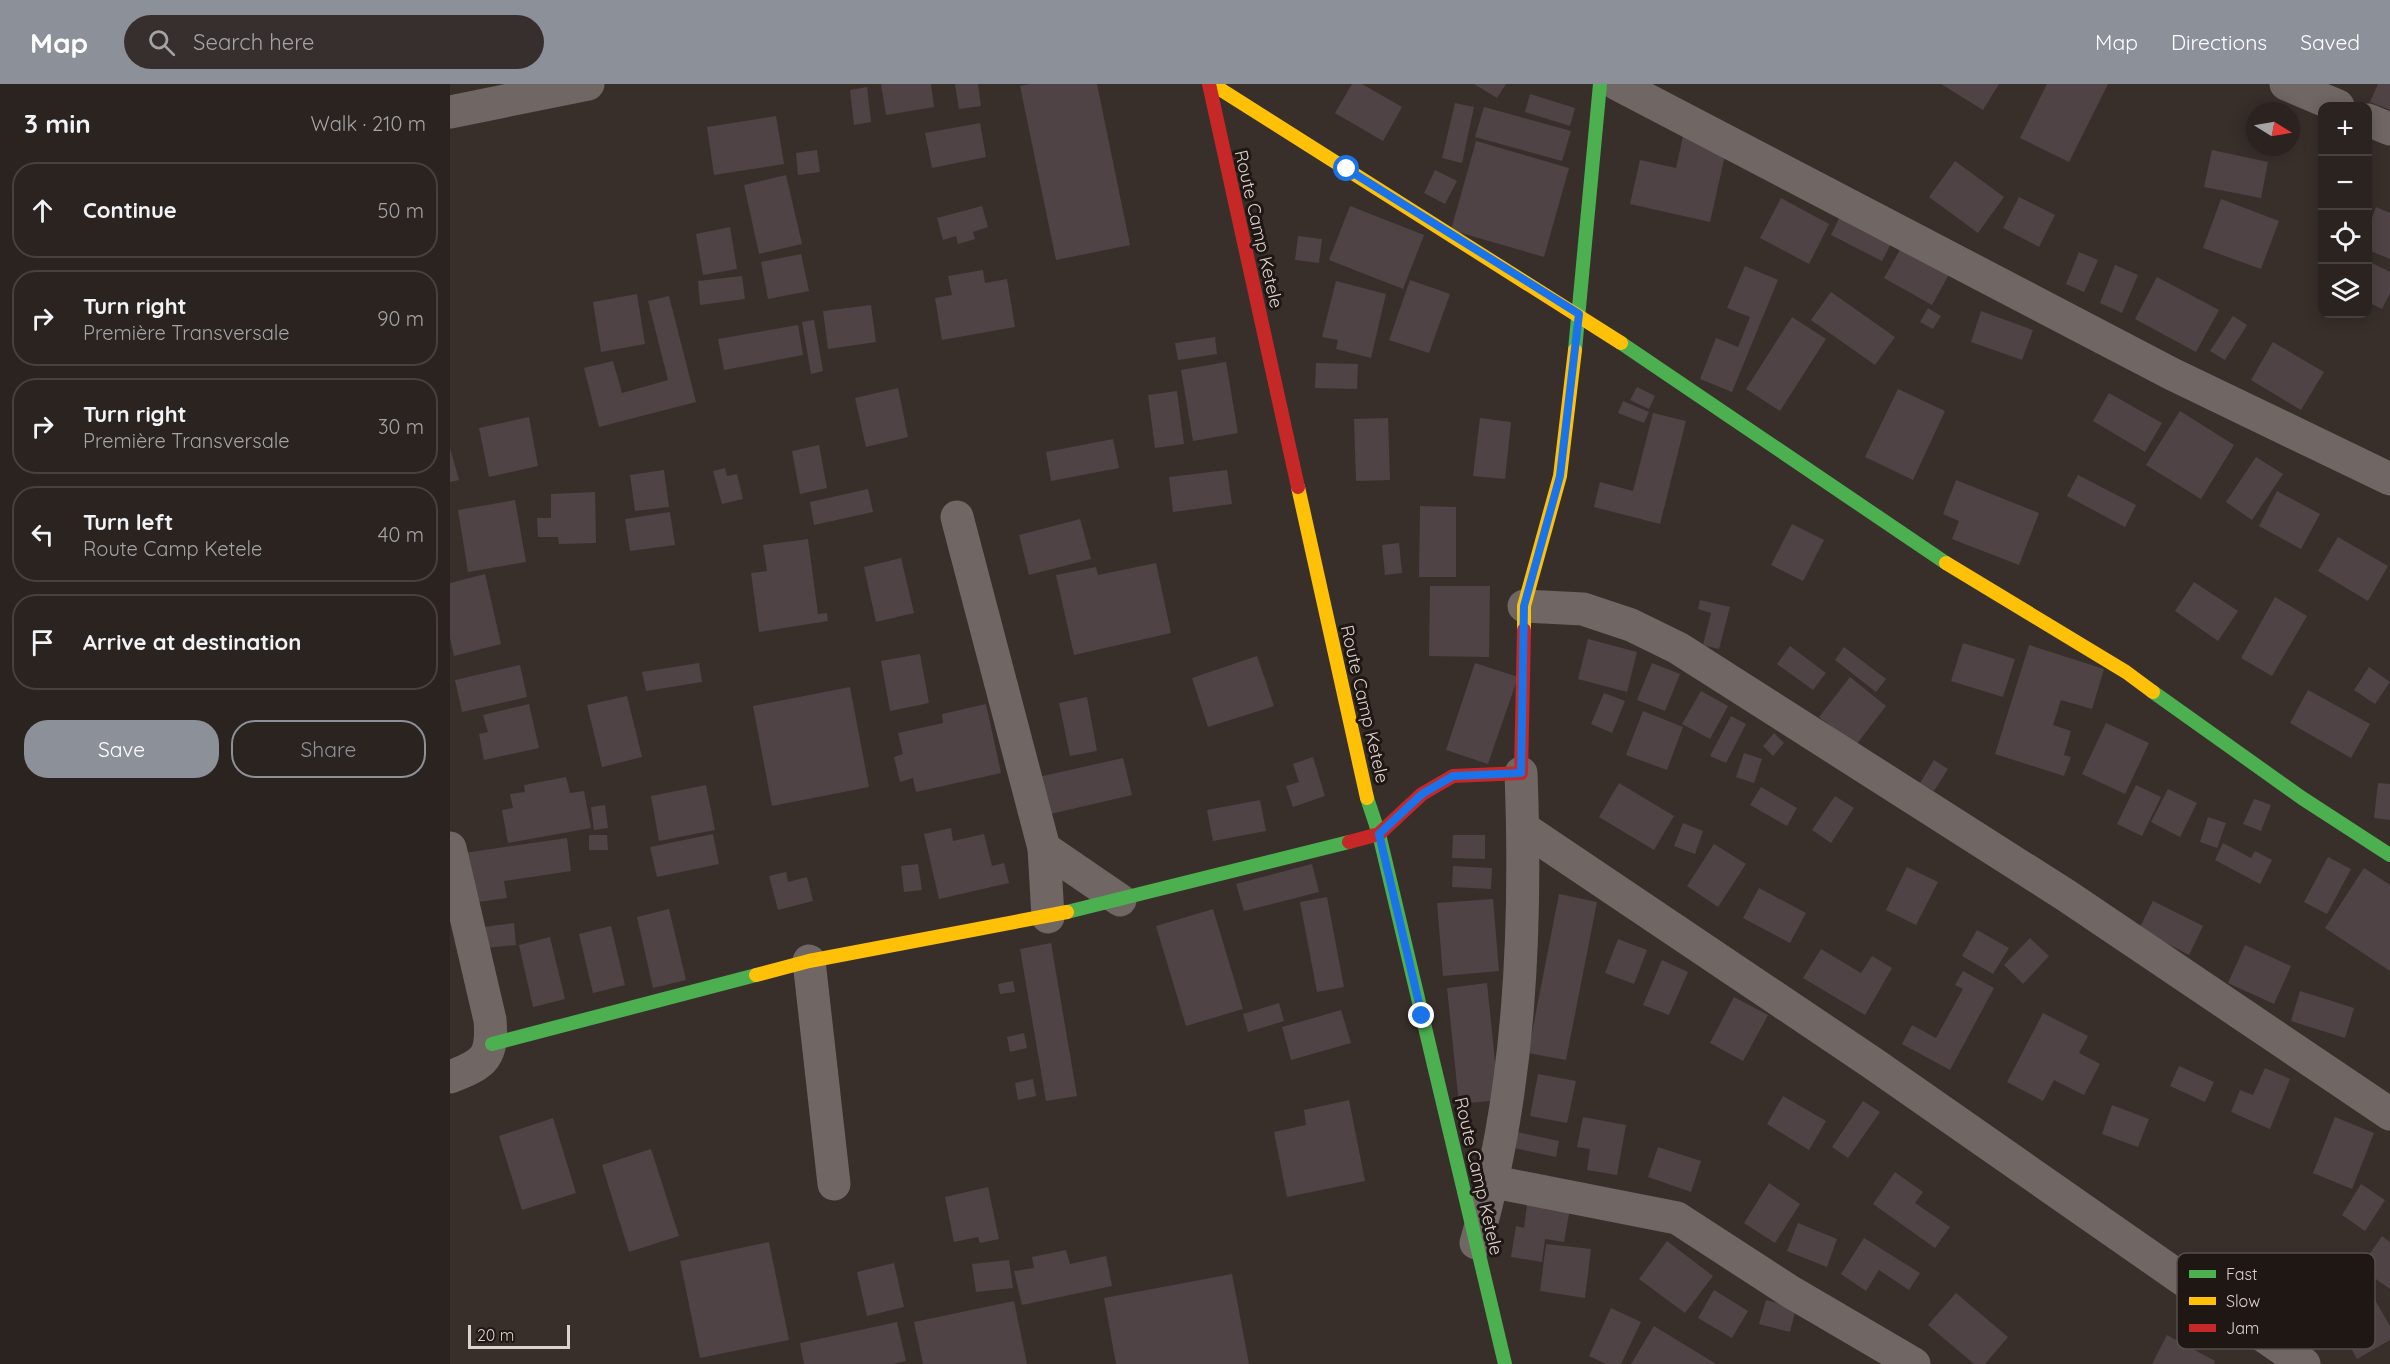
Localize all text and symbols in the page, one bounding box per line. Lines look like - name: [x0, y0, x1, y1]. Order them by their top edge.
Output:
- search box: [124, 15, 544, 69]
- text: Map: [30, 25, 88, 60]
- icon: search: [145, 26, 178, 59]
- text: Search here: [193, 28, 315, 56]
- text: Map: [2095, 29, 2138, 55]
- text: Directions: [2171, 29, 2267, 55]
- text: Saved: [2300, 29, 2360, 55]
- north arrow: [2246, 102, 2300, 156]
- map controls: [2318, 102, 2372, 318]
- button: +: [2318, 102, 2372, 156]
- text: 3 min: [24, 107, 91, 140]
- text: Walk · 210 m: [311, 111, 426, 136]
- street label: Route Camp Ketele: [1230, 148, 1288, 310]
- route start: [1333, 155, 1359, 181]
- button: −: [2318, 156, 2372, 210]
- icon: ahead: [26, 194, 59, 227]
- text: Continue: [83, 196, 177, 224]
- text: 50 m: [378, 198, 424, 223]
- button: locate: [2318, 210, 2372, 264]
- button: layers: [2318, 264, 2372, 318]
- text: Turn right: [83, 292, 187, 320]
- icon: right: [26, 302, 59, 335]
- text: 90 m: [377, 306, 424, 331]
- text: Première Transversale: [83, 320, 290, 345]
- text: Turn right: [83, 400, 187, 428]
- icon: right: [26, 410, 59, 443]
- text: 30 m: [378, 414, 424, 439]
- text: Première Transversale: [83, 428, 290, 453]
- text: Turn left: [83, 508, 173, 536]
- icon: left: [26, 518, 59, 551]
- text: 40 m: [378, 522, 424, 547]
- text: Route Camp Ketele: [83, 536, 262, 561]
- street label: Route Camp Ketele: [1336, 623, 1394, 785]
- icon: arrive: [26, 626, 59, 659]
- text: Arrive at destination: [83, 628, 301, 656]
- button: Save: [24, 720, 219, 778]
- button: Share: [231, 720, 426, 778]
- route end: [1408, 1002, 1434, 1028]
- street label: Route Camp Ketele: [1450, 1095, 1508, 1257]
- legend: [2177, 1253, 2375, 1349]
- text: Fast: [2226, 1264, 2257, 1284]
- text: Slow: [2226, 1291, 2260, 1311]
- text: Jam: [2226, 1318, 2259, 1338]
- scale bar: [468, 1322, 570, 1350]
- text: 20 m: [477, 1325, 514, 1345]

